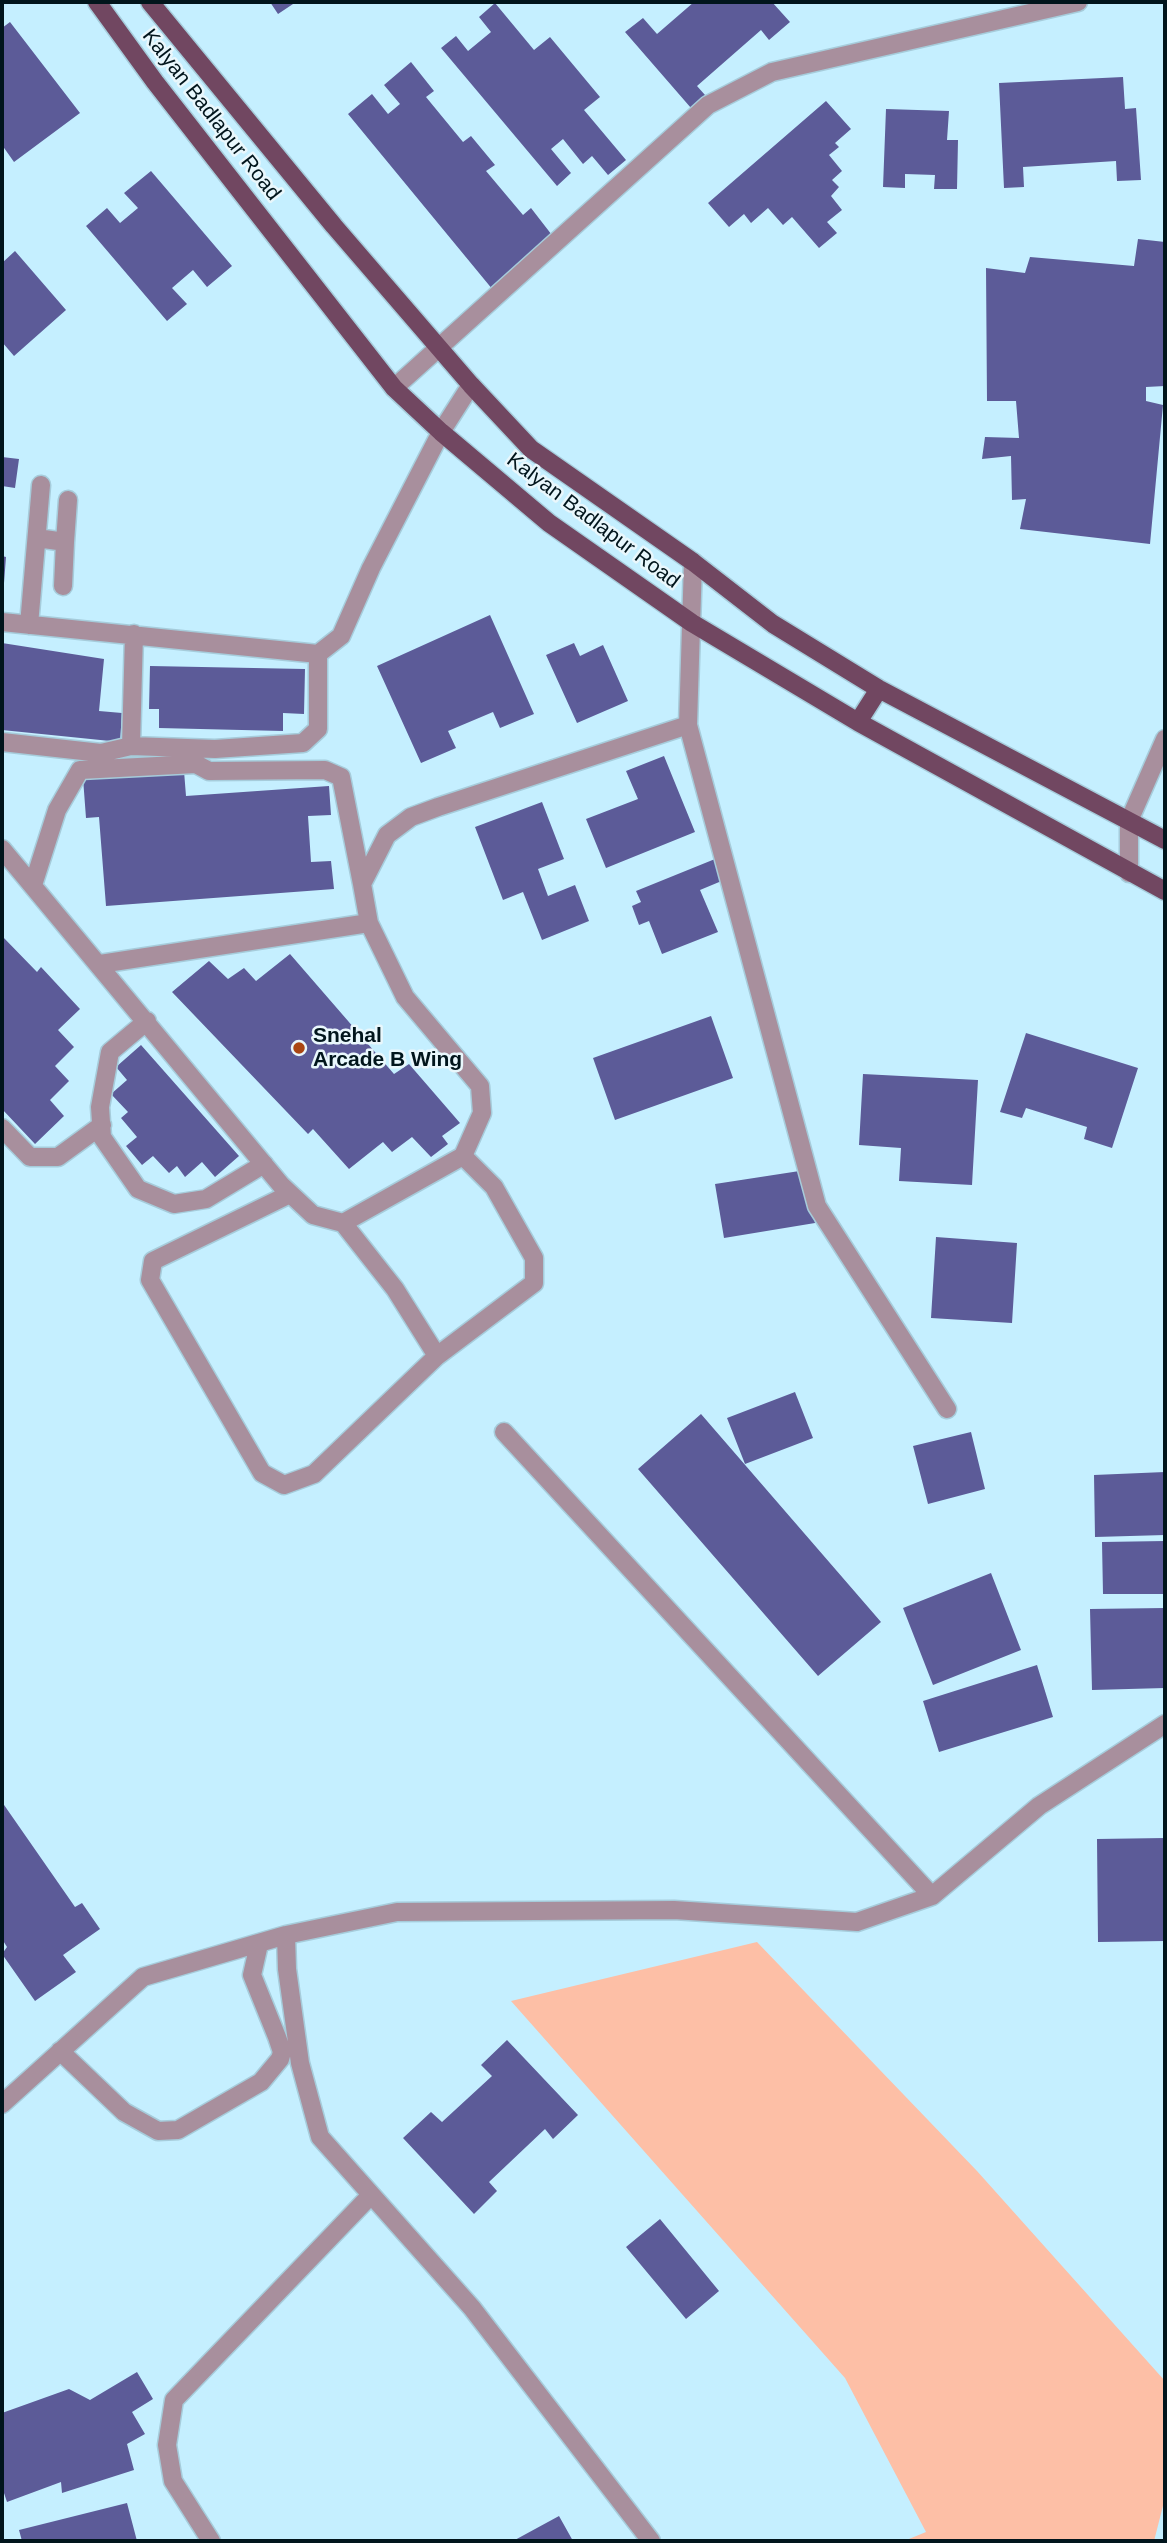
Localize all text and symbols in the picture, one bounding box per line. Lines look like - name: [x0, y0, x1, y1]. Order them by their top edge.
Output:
- street label: Kalyan Badlapur Road: [136, 24, 286, 206]
- street label: Kalyan Badlapur Road: [502, 448, 684, 594]
- place label: Snehal Arcade B Wing: [313, 1023, 462, 1073]
- marker: Snehal Arcade B Wing: [291, 1040, 307, 1056]

